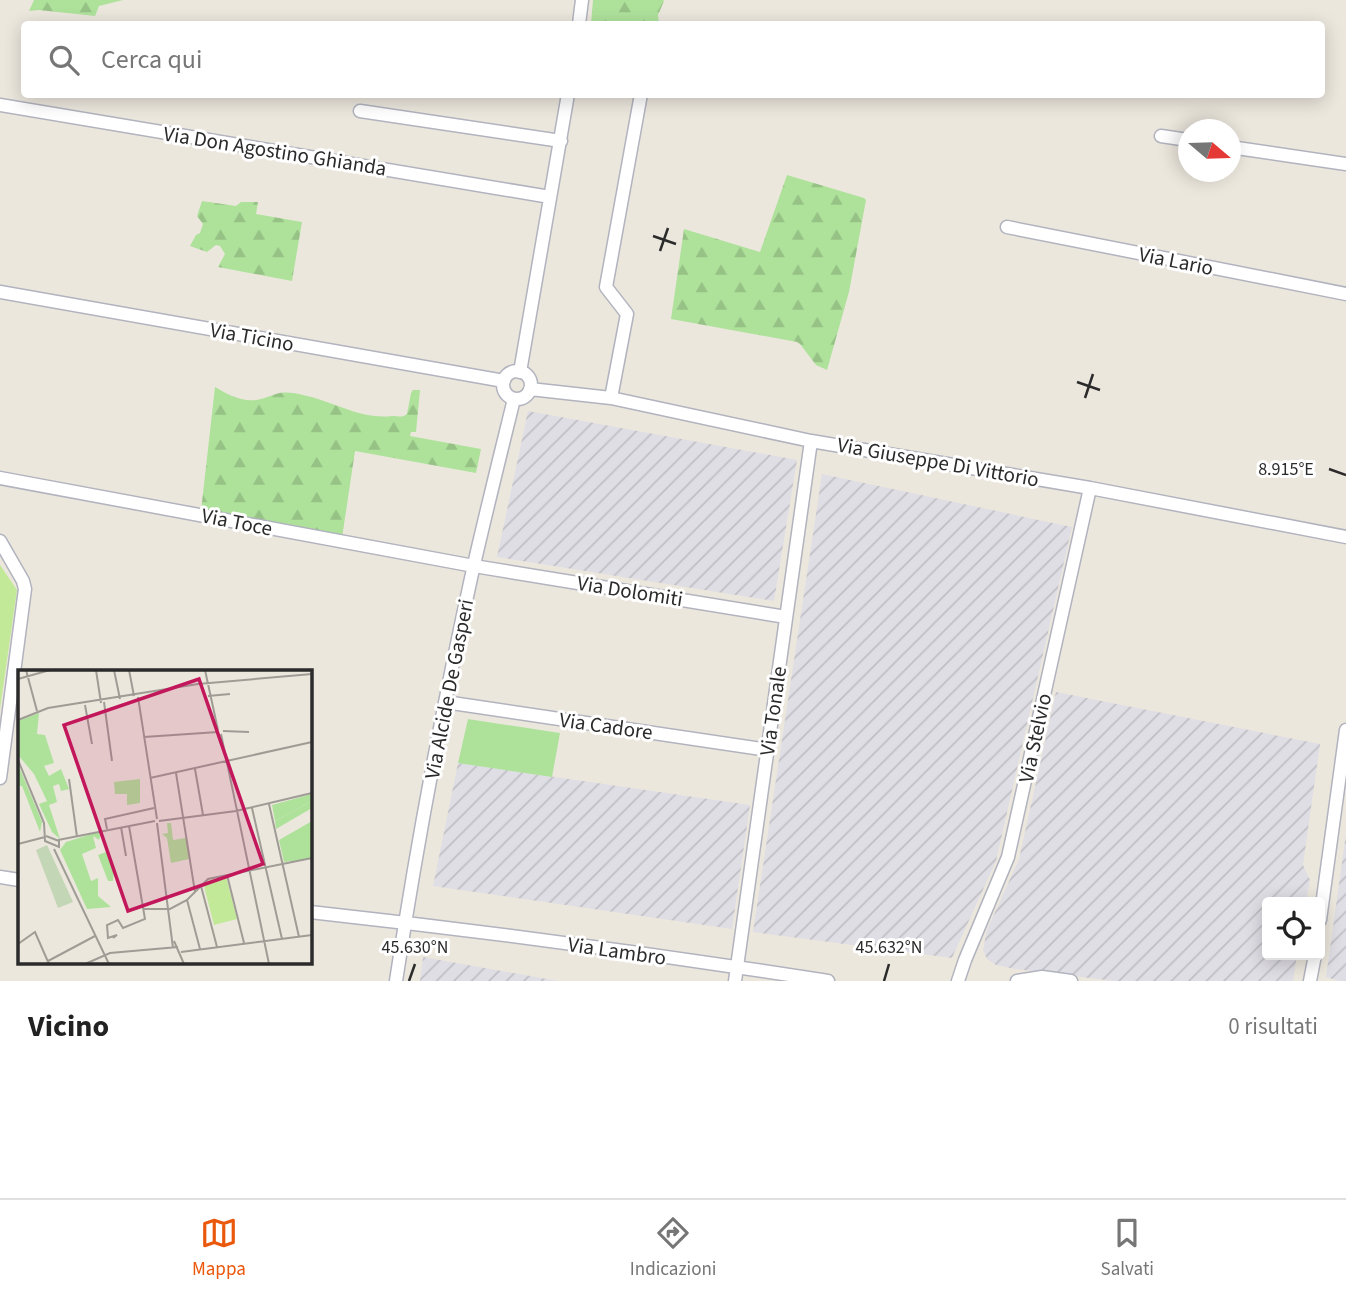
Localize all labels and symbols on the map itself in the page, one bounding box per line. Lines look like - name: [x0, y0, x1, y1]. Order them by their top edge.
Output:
- street label: Via Don Agostino Ghianda: [161, 119, 389, 183]
- north arrow: [1178, 119, 1241, 182]
- street label: Via Lario: [1136, 239, 1216, 283]
- street label: Via Ticino: [208, 315, 296, 359]
- street label: Via Giuseppe Di Vittorio: [835, 429, 1041, 495]
- text: 8.915°E: [1258, 457, 1314, 482]
- street label: Via Toce: [199, 500, 275, 544]
- street label: Via Dolomiti: [575, 568, 685, 614]
- street label: Via Alcide De Gasperi: [417, 596, 481, 782]
- street label: Via Tonale: [752, 664, 794, 758]
- inset map: [18, 670, 312, 964]
- street label: Via Stelvio: [1011, 691, 1059, 785]
- street label: Via Cadore: [557, 705, 655, 747]
- street label: Via Lambro: [566, 929, 668, 973]
- text: 45.630°N: [382, 935, 448, 960]
- text: 45.632°N: [856, 935, 922, 960]

